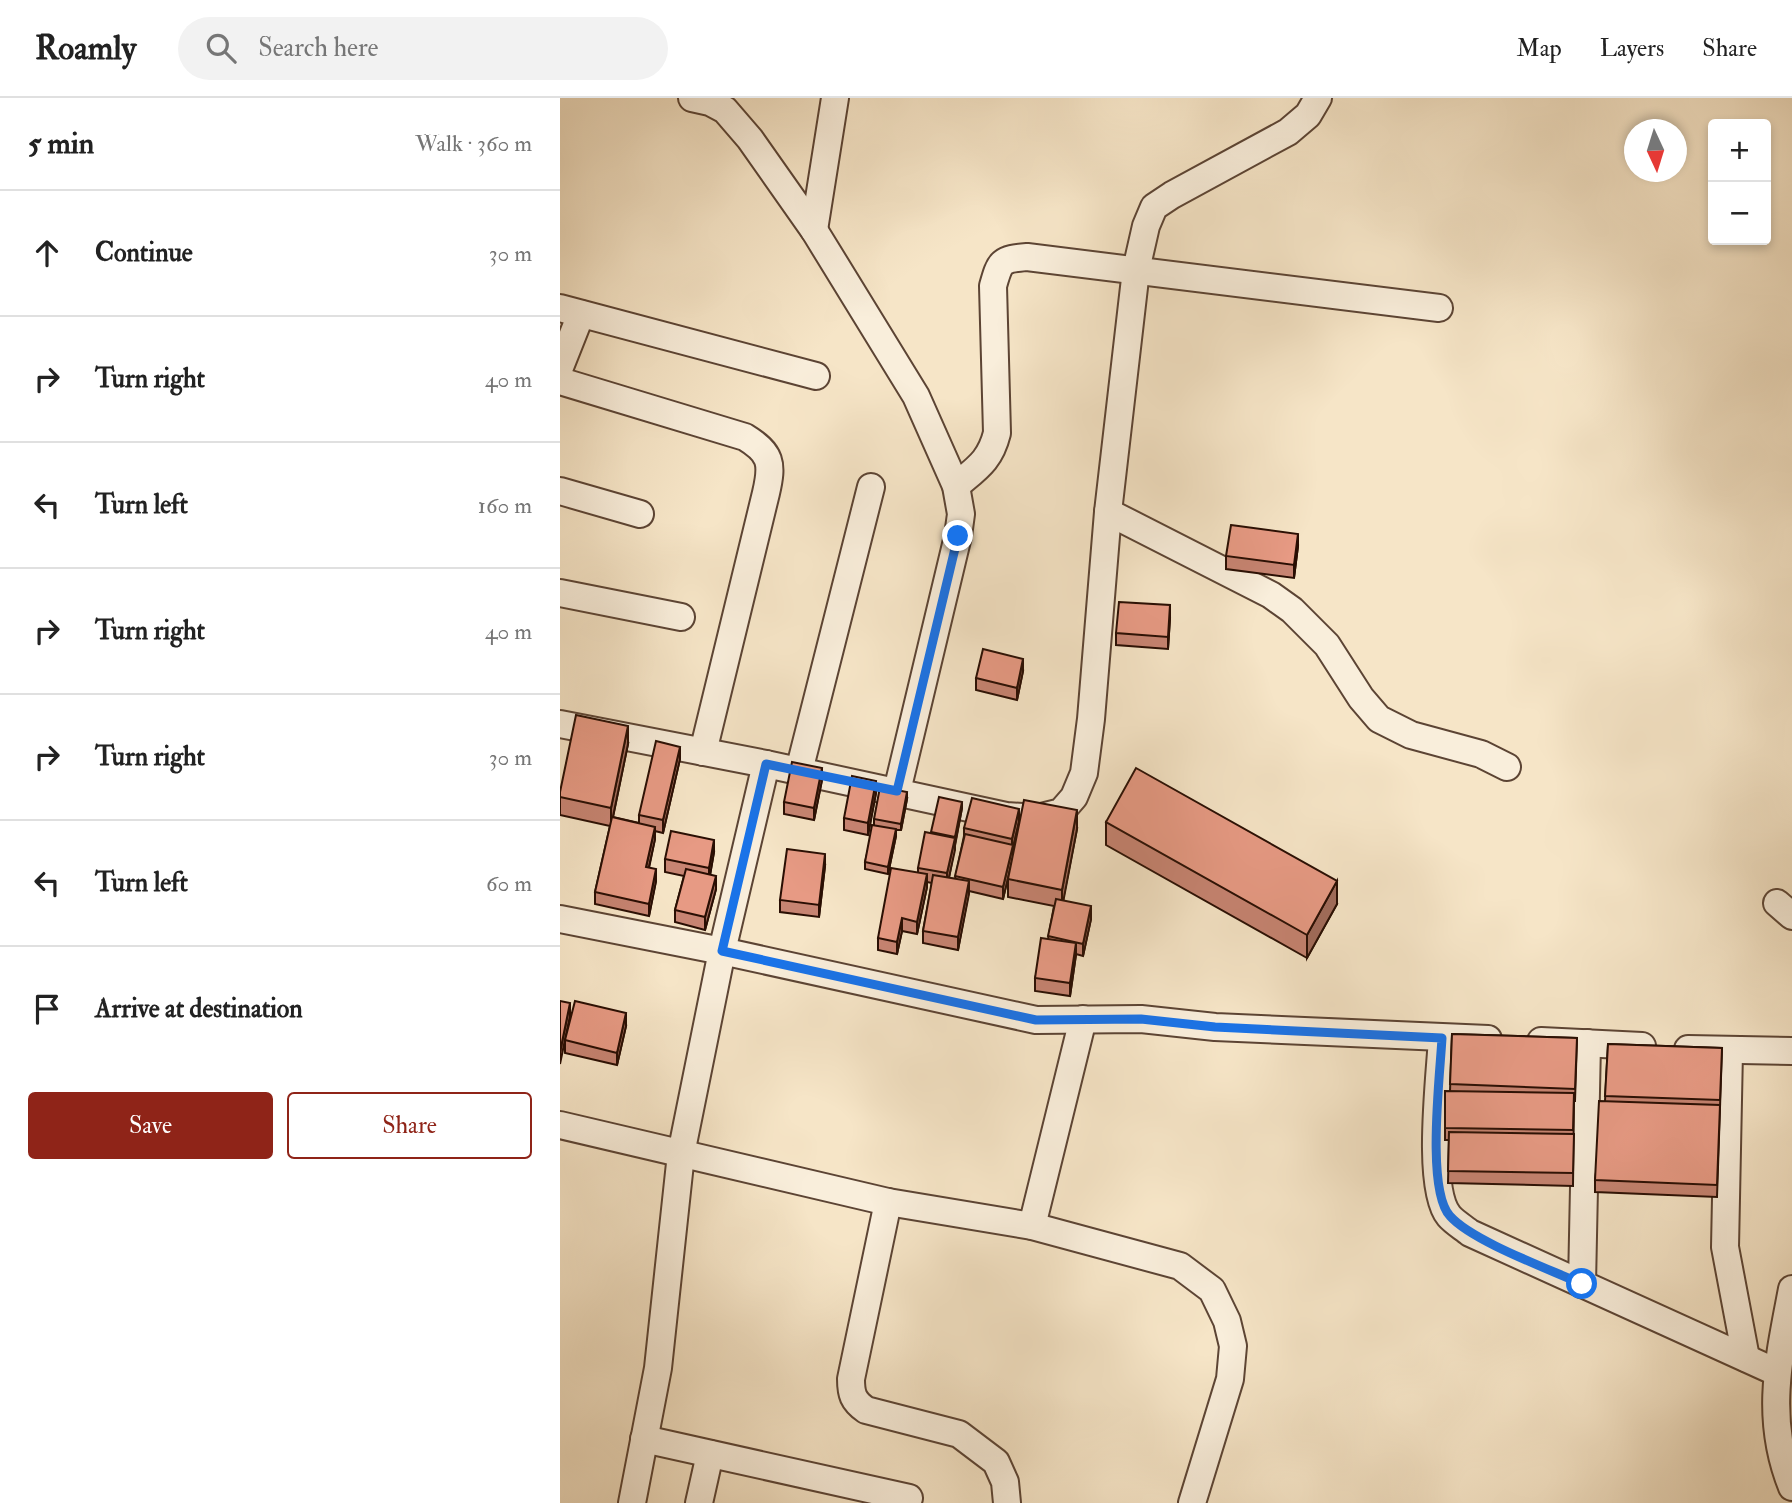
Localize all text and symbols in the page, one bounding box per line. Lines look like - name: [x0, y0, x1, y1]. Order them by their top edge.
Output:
- search box: [178, 17, 668, 80]
- text: Roamly: [35, 28, 136, 69]
- icon: search: [202, 29, 240, 67]
- text: Search here: [258, 32, 378, 64]
- text: Map: [1517, 33, 1562, 64]
- text: Layers: [1600, 33, 1664, 64]
- text: Share: [1702, 33, 1757, 64]
- north arrow: [1624, 119, 1687, 182]
- map controls: [1708, 119, 1771, 245]
- button: +: [1708, 119, 1771, 182]
- text: 5 min: [28, 125, 94, 162]
- text: Walk · 360 m: [415, 129, 532, 158]
- button: −: [1708, 182, 1771, 245]
- icon: ahead: [28, 234, 66, 272]
- text: Continue: [95, 237, 193, 269]
- text: 30 m: [489, 239, 532, 268]
- icon: right: [28, 360, 66, 398]
- text: Turn right: [95, 363, 205, 395]
- text: 40 m: [485, 365, 532, 394]
- icon: left: [28, 486, 66, 524]
- text: Turn left: [95, 489, 188, 521]
- text: 160 m: [478, 491, 532, 520]
- route end: [942, 520, 973, 551]
- icon: right: [28, 612, 66, 650]
- text: Turn right: [95, 615, 205, 647]
- text: 40 m: [485, 617, 532, 646]
- icon: right: [28, 738, 66, 776]
- text: Turn right: [95, 741, 205, 773]
- text: 30 m: [489, 743, 532, 772]
- icon: left: [28, 864, 66, 902]
- text: Turn left: [95, 867, 188, 899]
- text: 60 m: [486, 869, 532, 898]
- icon: arrive: [28, 990, 66, 1028]
- text: Arrive at destination: [95, 993, 303, 1025]
- button: Save: [28, 1092, 273, 1159]
- button: Share: [287, 1092, 532, 1159]
- route start: [1566, 1268, 1597, 1299]

